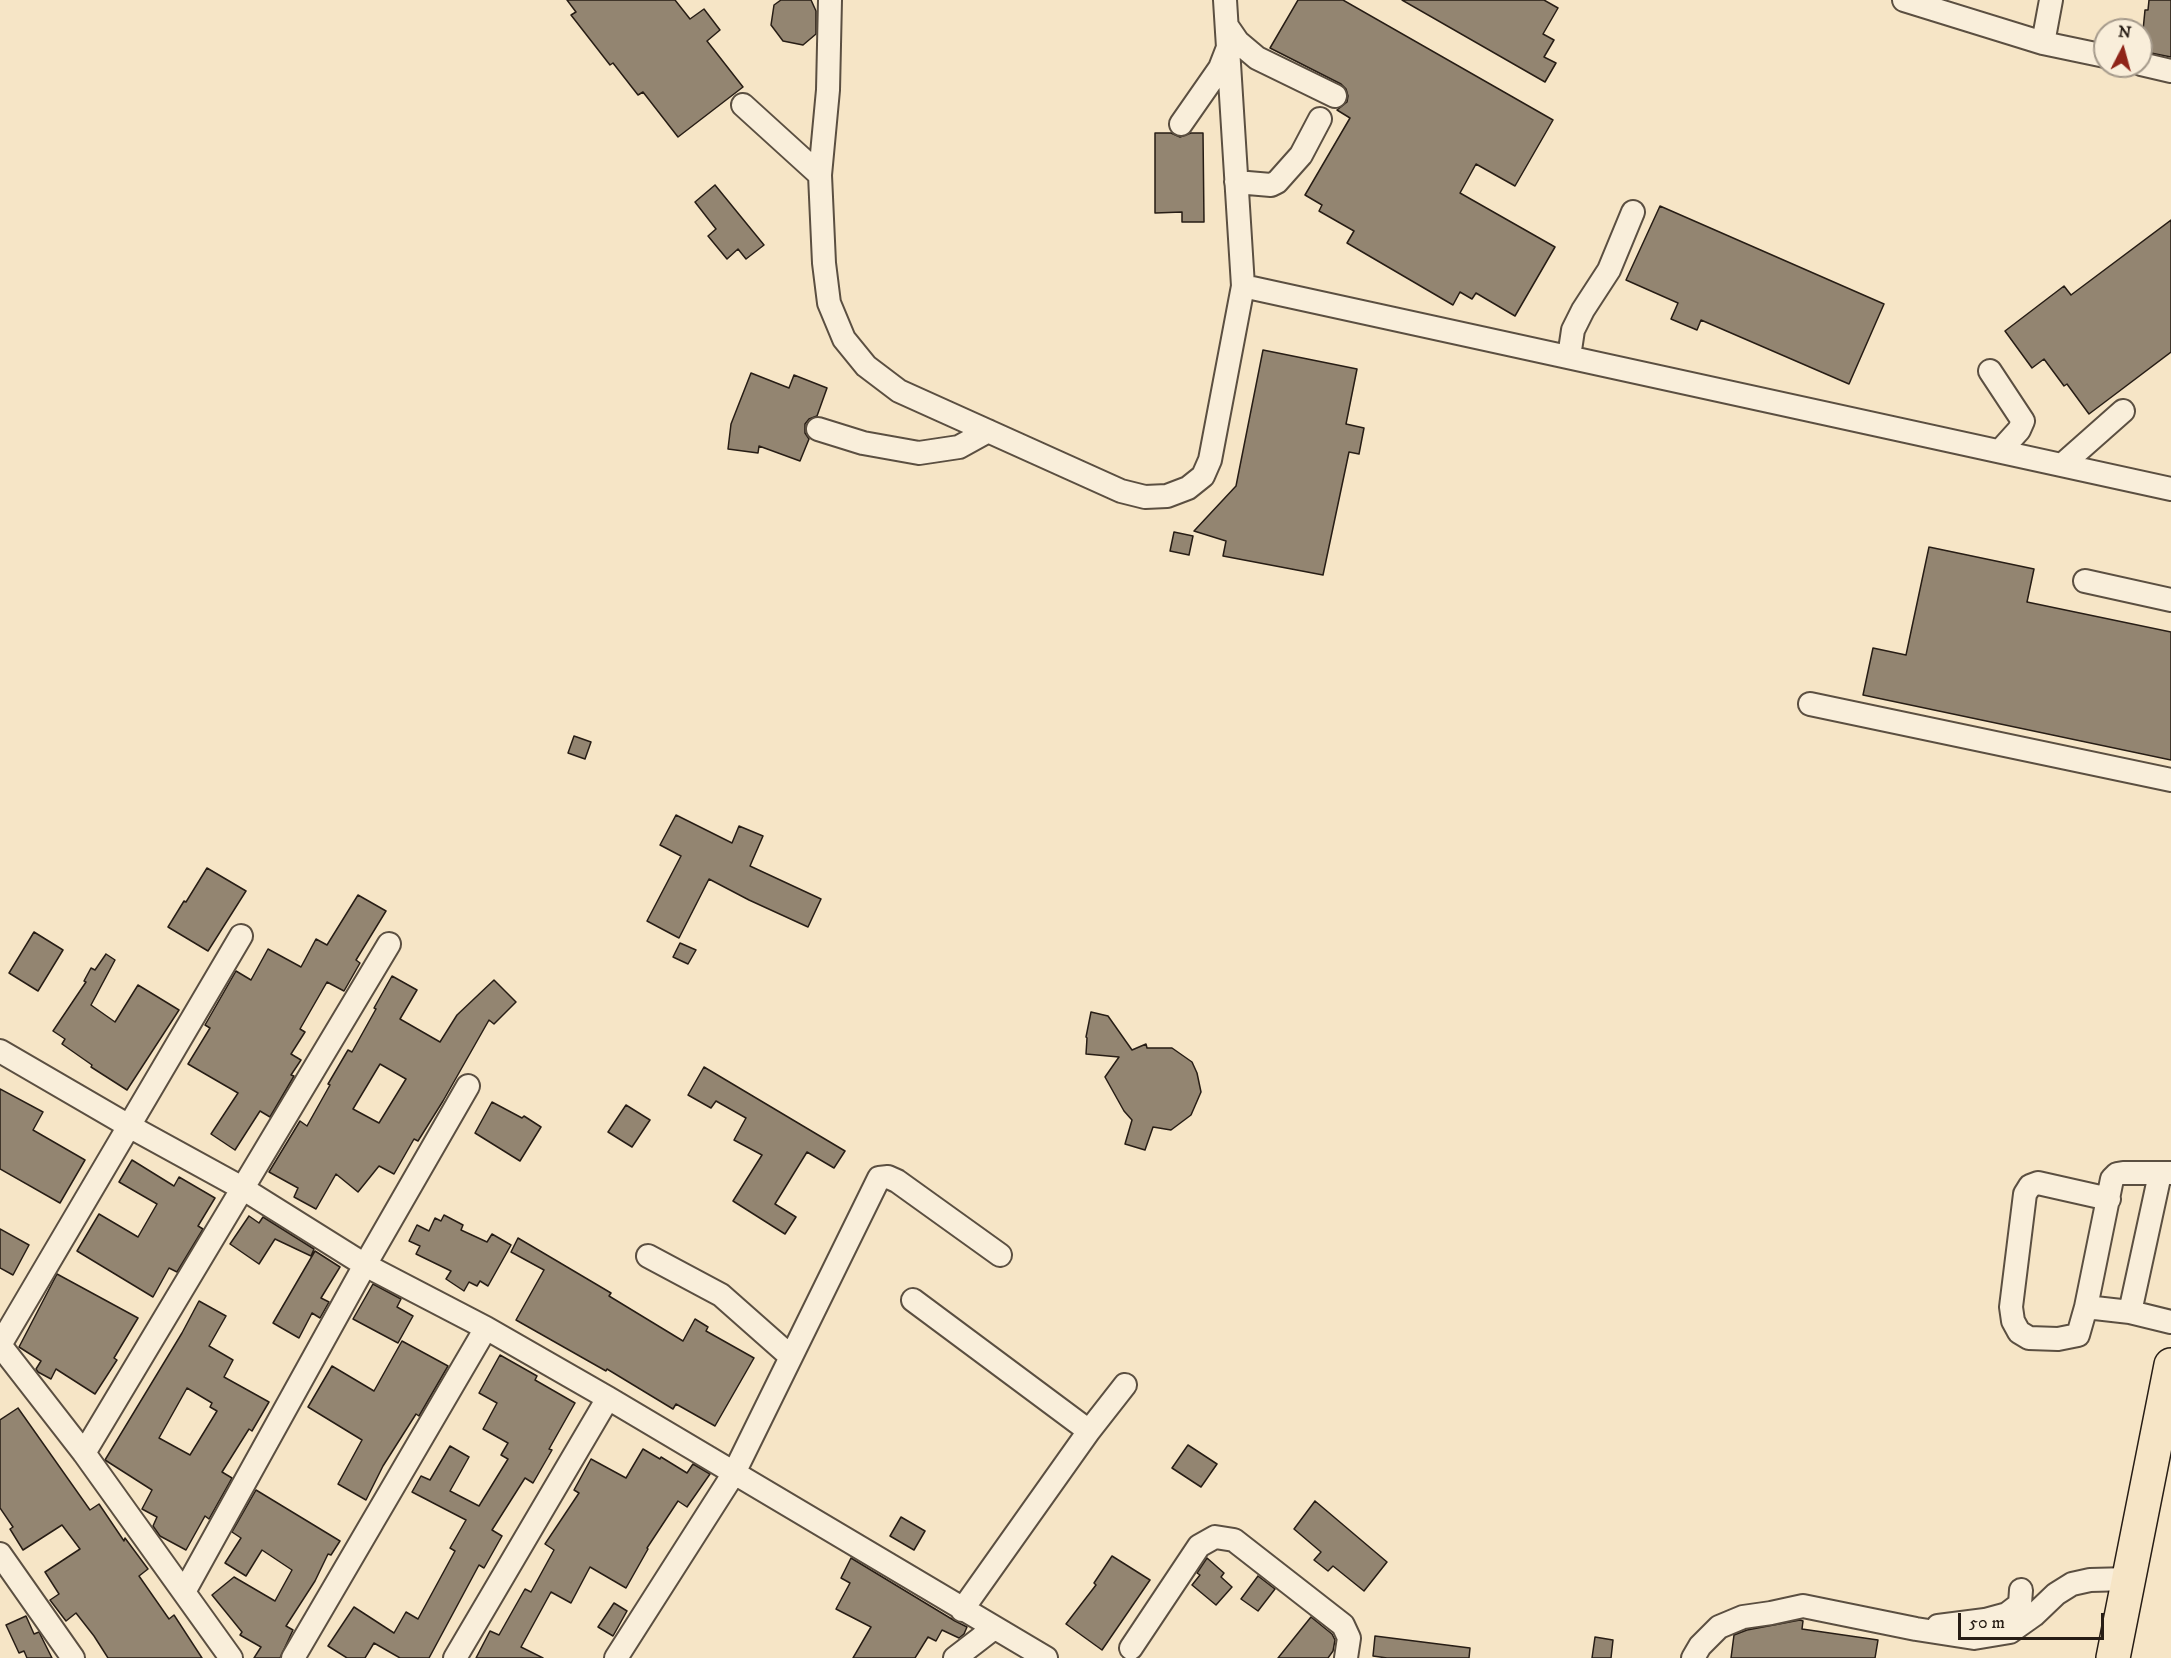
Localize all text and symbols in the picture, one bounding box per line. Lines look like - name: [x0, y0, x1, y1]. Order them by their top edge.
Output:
- north arrow: [2093, 18, 2153, 78]
- text: N: [2117, 21, 2132, 43]
- scale bar: [1961, 1601, 2106, 1639]
- text: 50 m: [1969, 1612, 2005, 1634]

